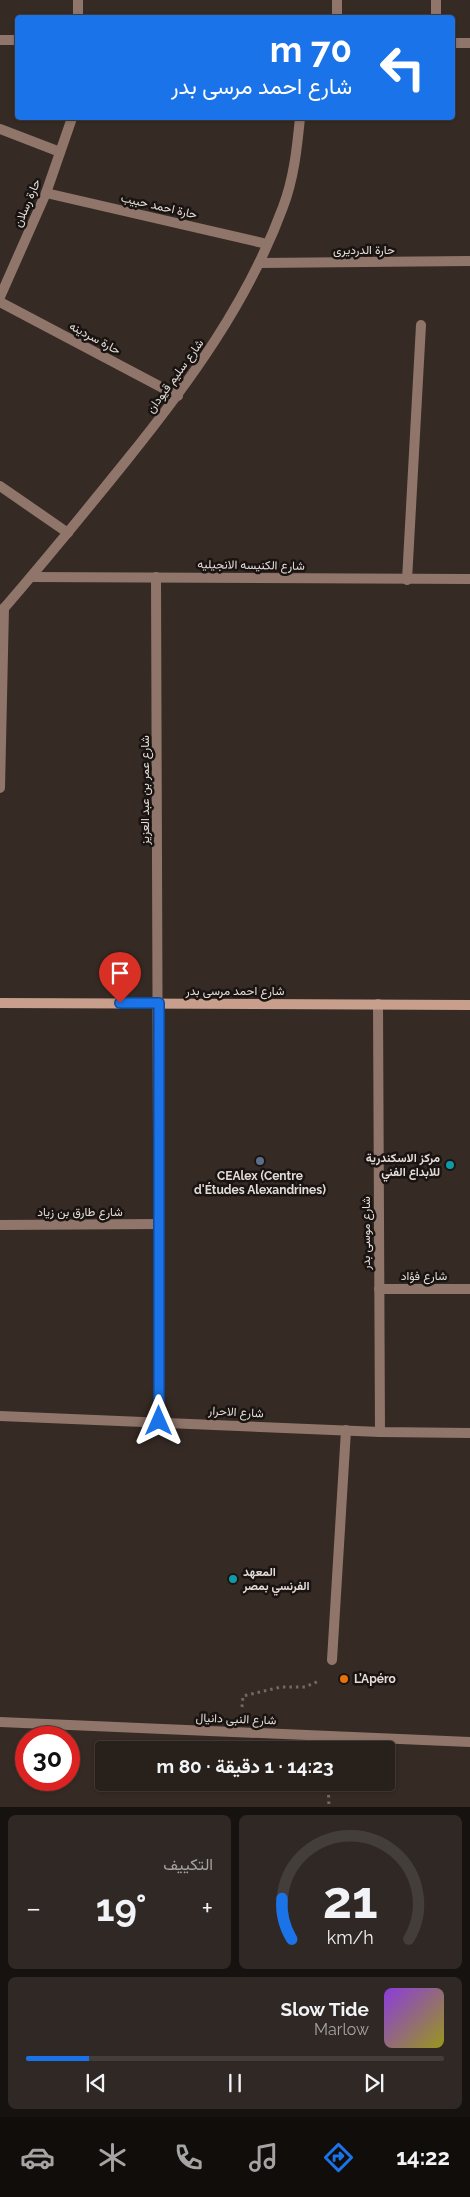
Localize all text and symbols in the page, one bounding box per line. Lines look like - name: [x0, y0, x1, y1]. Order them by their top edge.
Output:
- text: 70 m: [270, 29, 352, 70]
- icon: left: [370, 35, 435, 100]
- text: شارع احمد مرسى بدر: [171, 73, 352, 99]
- street label: حارة رسلان: [11, 177, 44, 230]
- street label: حارة احمد حبيب: [119, 190, 199, 223]
- street label: حارة الدرديرى: [333, 243, 395, 258]
- street label: حارة سردينه: [67, 319, 123, 358]
- street label: شارع سليم قيودان: [143, 336, 208, 417]
- street label: شارع الكنيسه الانجيليه: [197, 557, 305, 575]
- street label: شارع عمر بن عبد العزيز: [138, 735, 154, 846]
- pin: [99, 952, 141, 1003]
- icon: arrive: [106, 959, 134, 987]
- street label: شارع احمد مرسى بدر: [185, 984, 284, 1000]
- place label: مركز الاسكندرية للابداع الفني: [366, 1151, 440, 1182]
- marker: CEAlex (Centre d'Études Alexandrines): [254, 1155, 266, 1167]
- marker: مركز الاسكندرية للابداع الفني: [444, 1159, 456, 1171]
- place label: CEAlex (Centre d'Études Alexandrines): [194, 1169, 326, 1197]
- street label: شارع موسى بدر: [359, 1196, 375, 1271]
- street label: شارع طارق بن زياد: [37, 1205, 123, 1221]
- street label: شارع فؤاد: [401, 1269, 447, 1285]
- position arrow: [132, 1394, 184, 1446]
- street label: شارع الاحرار: [207, 1404, 264, 1422]
- place label: المعهد الفرنسي بمصر: [242, 1565, 310, 1596]
- marker: المعهد الفرنسي بمصر: [227, 1573, 239, 1585]
- place label: L’Apéro: [354, 1672, 396, 1686]
- marker: L’Apéro: [338, 1673, 350, 1685]
- street label: شارع النبى دانيال: [195, 1711, 277, 1729]
- speed limit sign: 30: [15, 1726, 80, 1791]
- text: 14:23 · 1 دقيقة · 80 m: [156, 1755, 334, 1777]
- text: التكييف: [163, 1855, 213, 1874]
- text: 21: [323, 1869, 378, 1930]
- text: 19°: [96, 1885, 147, 1930]
- text: −: [26, 1892, 41, 1925]
- text: +: [201, 1892, 213, 1925]
- text: km/h: [327, 1927, 374, 1948]
- text: Slow Tide: [280, 1998, 369, 2020]
- text: Marlow: [314, 2020, 369, 2039]
- icon: previous: [82, 2069, 110, 2097]
- icon: pause: [221, 2069, 249, 2097]
- icon: next: [360, 2069, 388, 2097]
- icon: car: [20, 2140, 55, 2175]
- icon: climate: [95, 2140, 130, 2175]
- icon: phone: [171, 2140, 206, 2175]
- icon: music: [246, 2140, 281, 2175]
- icon: directions: [321, 2140, 356, 2175]
- text: 14:22: [396, 2144, 450, 2170]

